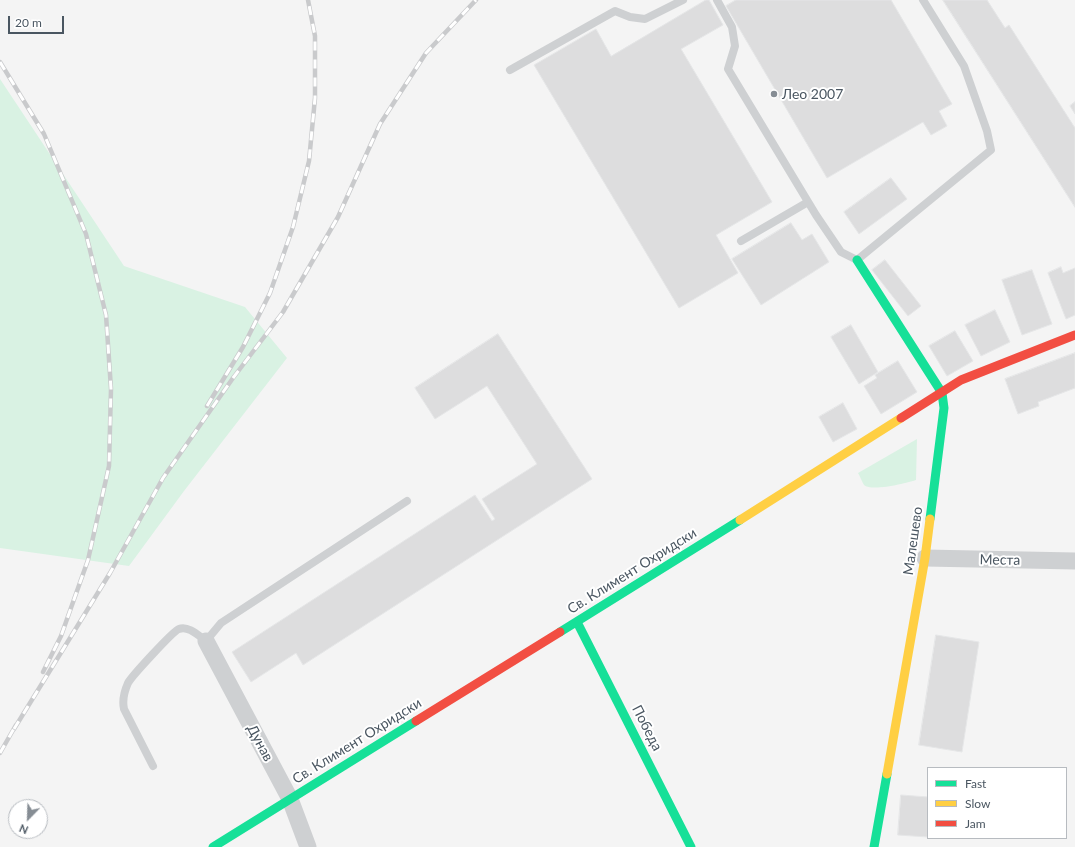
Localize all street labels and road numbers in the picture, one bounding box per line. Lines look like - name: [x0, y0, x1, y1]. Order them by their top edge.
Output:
- street label: Малешево: [900, 506, 926, 576]
- street label: Св. Климент Охридски: [564, 524, 700, 618]
- street label: Места: [979, 551, 1021, 569]
- street label: Св. Климент Охридски: [289, 694, 425, 788]
- street label: Победа: [628, 702, 666, 754]
- street label: Дунав: [243, 722, 277, 764]

